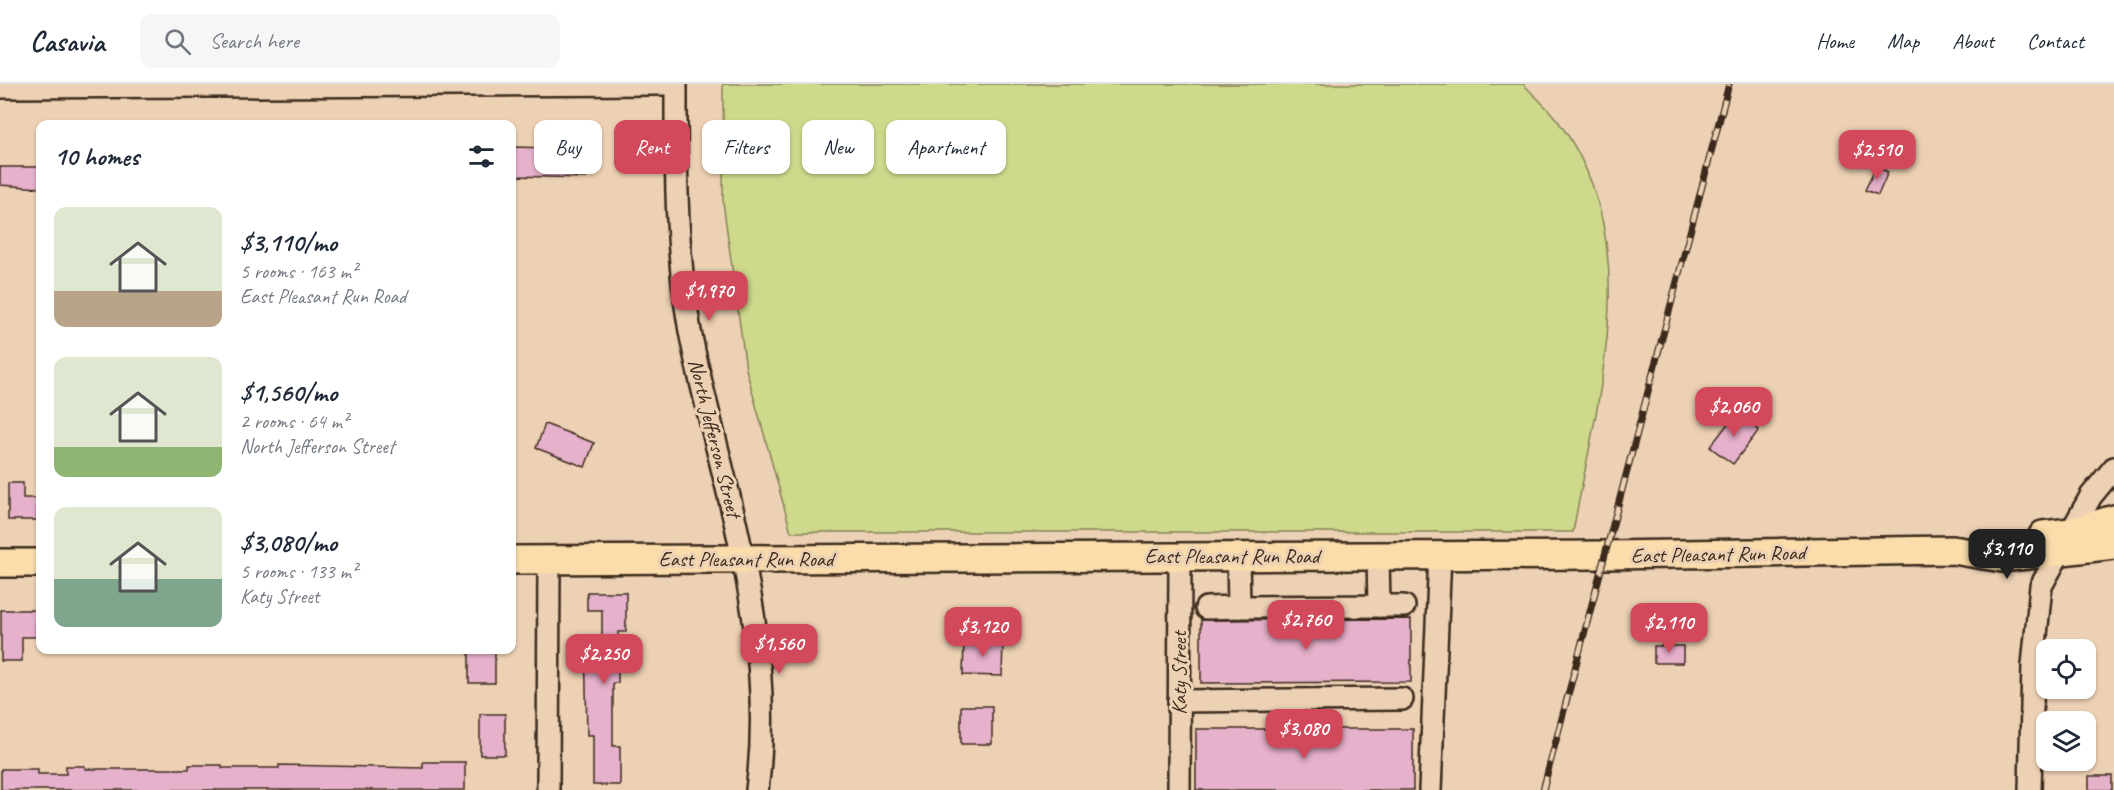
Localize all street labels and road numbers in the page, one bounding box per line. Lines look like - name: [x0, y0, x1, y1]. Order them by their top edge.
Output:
- street label: North Jefferson Street: [683, 356, 748, 523]
- street label: East Pleasant Run Road: [1631, 539, 1809, 569]
- street label: East Pleasant Run Road: [1145, 543, 1323, 569]
- street label: East Pleasant Run Road: [659, 546, 837, 572]
- street label: Katy Street: [1166, 629, 1192, 715]

